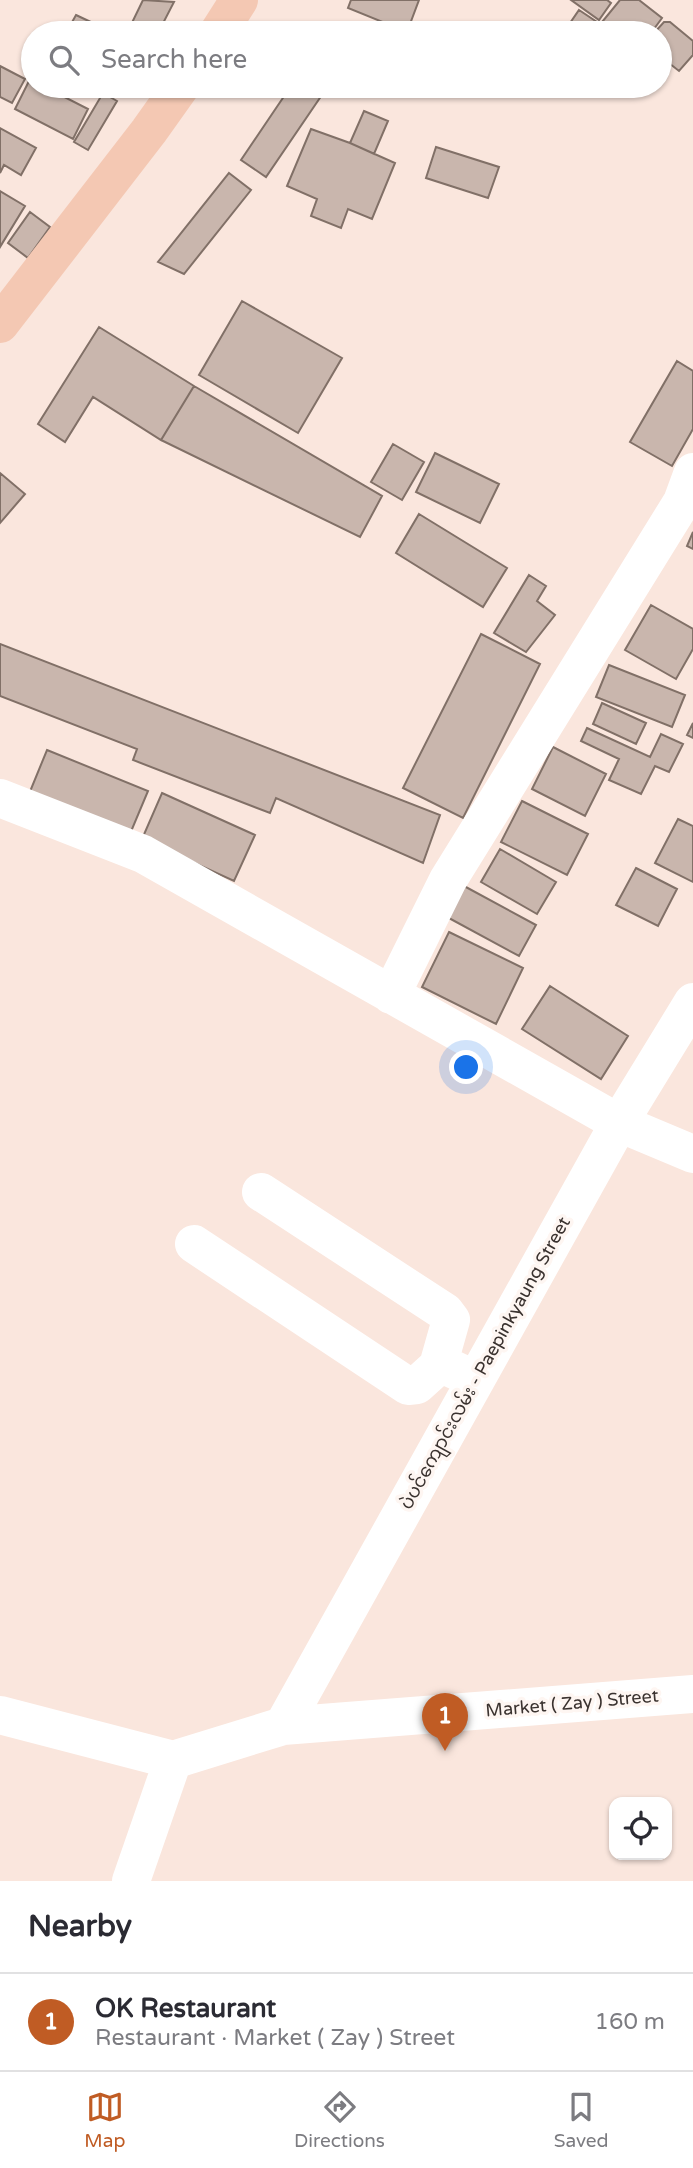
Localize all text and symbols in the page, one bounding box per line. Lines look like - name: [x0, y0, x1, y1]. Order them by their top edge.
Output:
- search box: [21, 21, 672, 98]
- icon: search: [45, 41, 83, 79]
- text: Search here: [101, 44, 247, 75]
- your location: [449, 1050, 483, 1084]
- street label: ပဲပင်ကျောင်းလမ်း - Paepinkyaung Street: [393, 1212, 578, 1515]
- street label: Market ( Zay ) Street: [485, 1684, 660, 1722]
- pin: 1: [422, 1693, 468, 1751]
- map controls: [609, 1797, 672, 1860]
- button: locate: [609, 1797, 672, 1860]
- text: Nearby: [28, 1908, 132, 1945]
- text: OK Restaurant: [95, 1993, 276, 2024]
- text: 1: [44, 2008, 58, 2036]
- text: 160 m: [595, 2008, 665, 2036]
- text: Restaurant · Market ( Zay ) Street: [95, 2024, 455, 2052]
- tab: Map: [84, 2088, 125, 2152]
- tab: Directions: [294, 2088, 385, 2152]
- tab: Saved: [554, 2088, 609, 2152]

